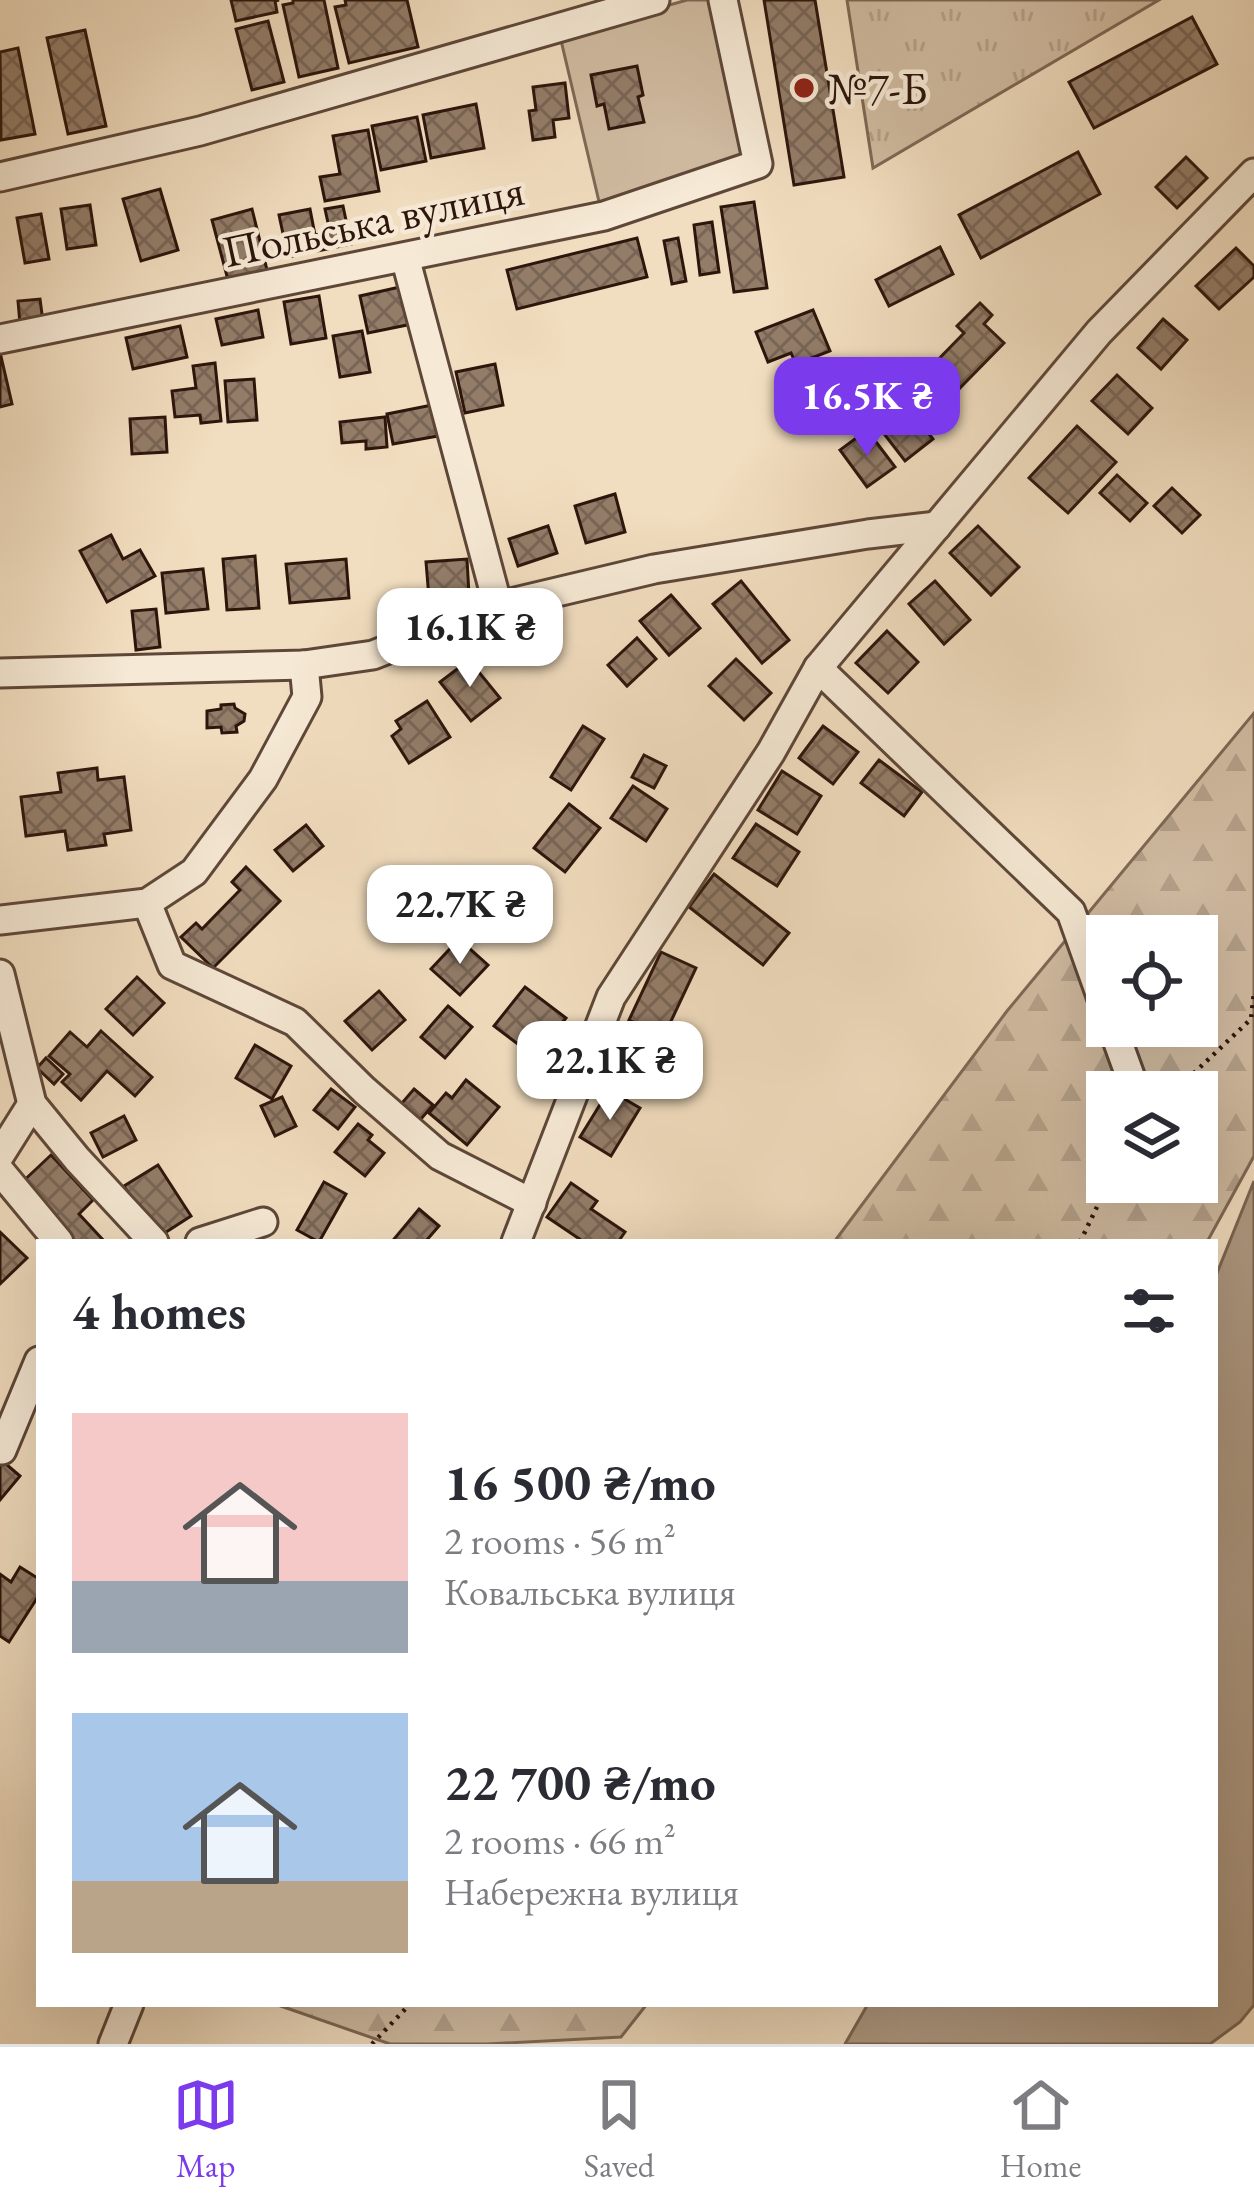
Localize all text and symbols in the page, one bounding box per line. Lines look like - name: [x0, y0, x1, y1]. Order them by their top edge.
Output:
- place label: №7-Б: [828, 59, 927, 117]
- marker: №7-Б: [791, 75, 817, 101]
- street label: Польська вулиця: [217, 160, 529, 280]
- pin: 16.5K ₴: [756, 357, 978, 459]
- text: 16.5K ₴: [801, 370, 933, 421]
- pin: 16.1K ₴: [359, 588, 581, 690]
- text: 16.1K ₴: [404, 601, 536, 652]
- pin: 22.7K ₴: [349, 865, 571, 967]
- text: 22.7K ₴: [394, 878, 526, 929]
- map controls: [1086, 915, 1218, 1203]
- button: locate: [1086, 915, 1218, 1047]
- pin: 22.1K ₴: [499, 1021, 721, 1123]
- text: 22.1K ₴: [544, 1034, 676, 1085]
- button: layers: [1086, 1071, 1218, 1203]
- text: 4 homes: [72, 1278, 246, 1344]
- icon: filters: [1116, 1278, 1182, 1344]
- text: 16 500 ₴/mo: [444, 1449, 716, 1515]
- icon: home: [168, 1461, 312, 1605]
- text: 2 rooms · 56 m²: [444, 1515, 676, 1566]
- text: Ковальська вулиця: [444, 1566, 736, 1617]
- text: 22 700 ₴/mo: [444, 1749, 716, 1815]
- icon: home: [168, 1761, 312, 1905]
- text: 2 rooms · 66 m²: [444, 1815, 676, 1866]
- text: Набережна вулиця: [444, 1866, 739, 1917]
- tab: Map: [173, 2072, 239, 2187]
- tab: Saved: [584, 2072, 655, 2187]
- tab: Home: [1000, 2072, 1081, 2187]

